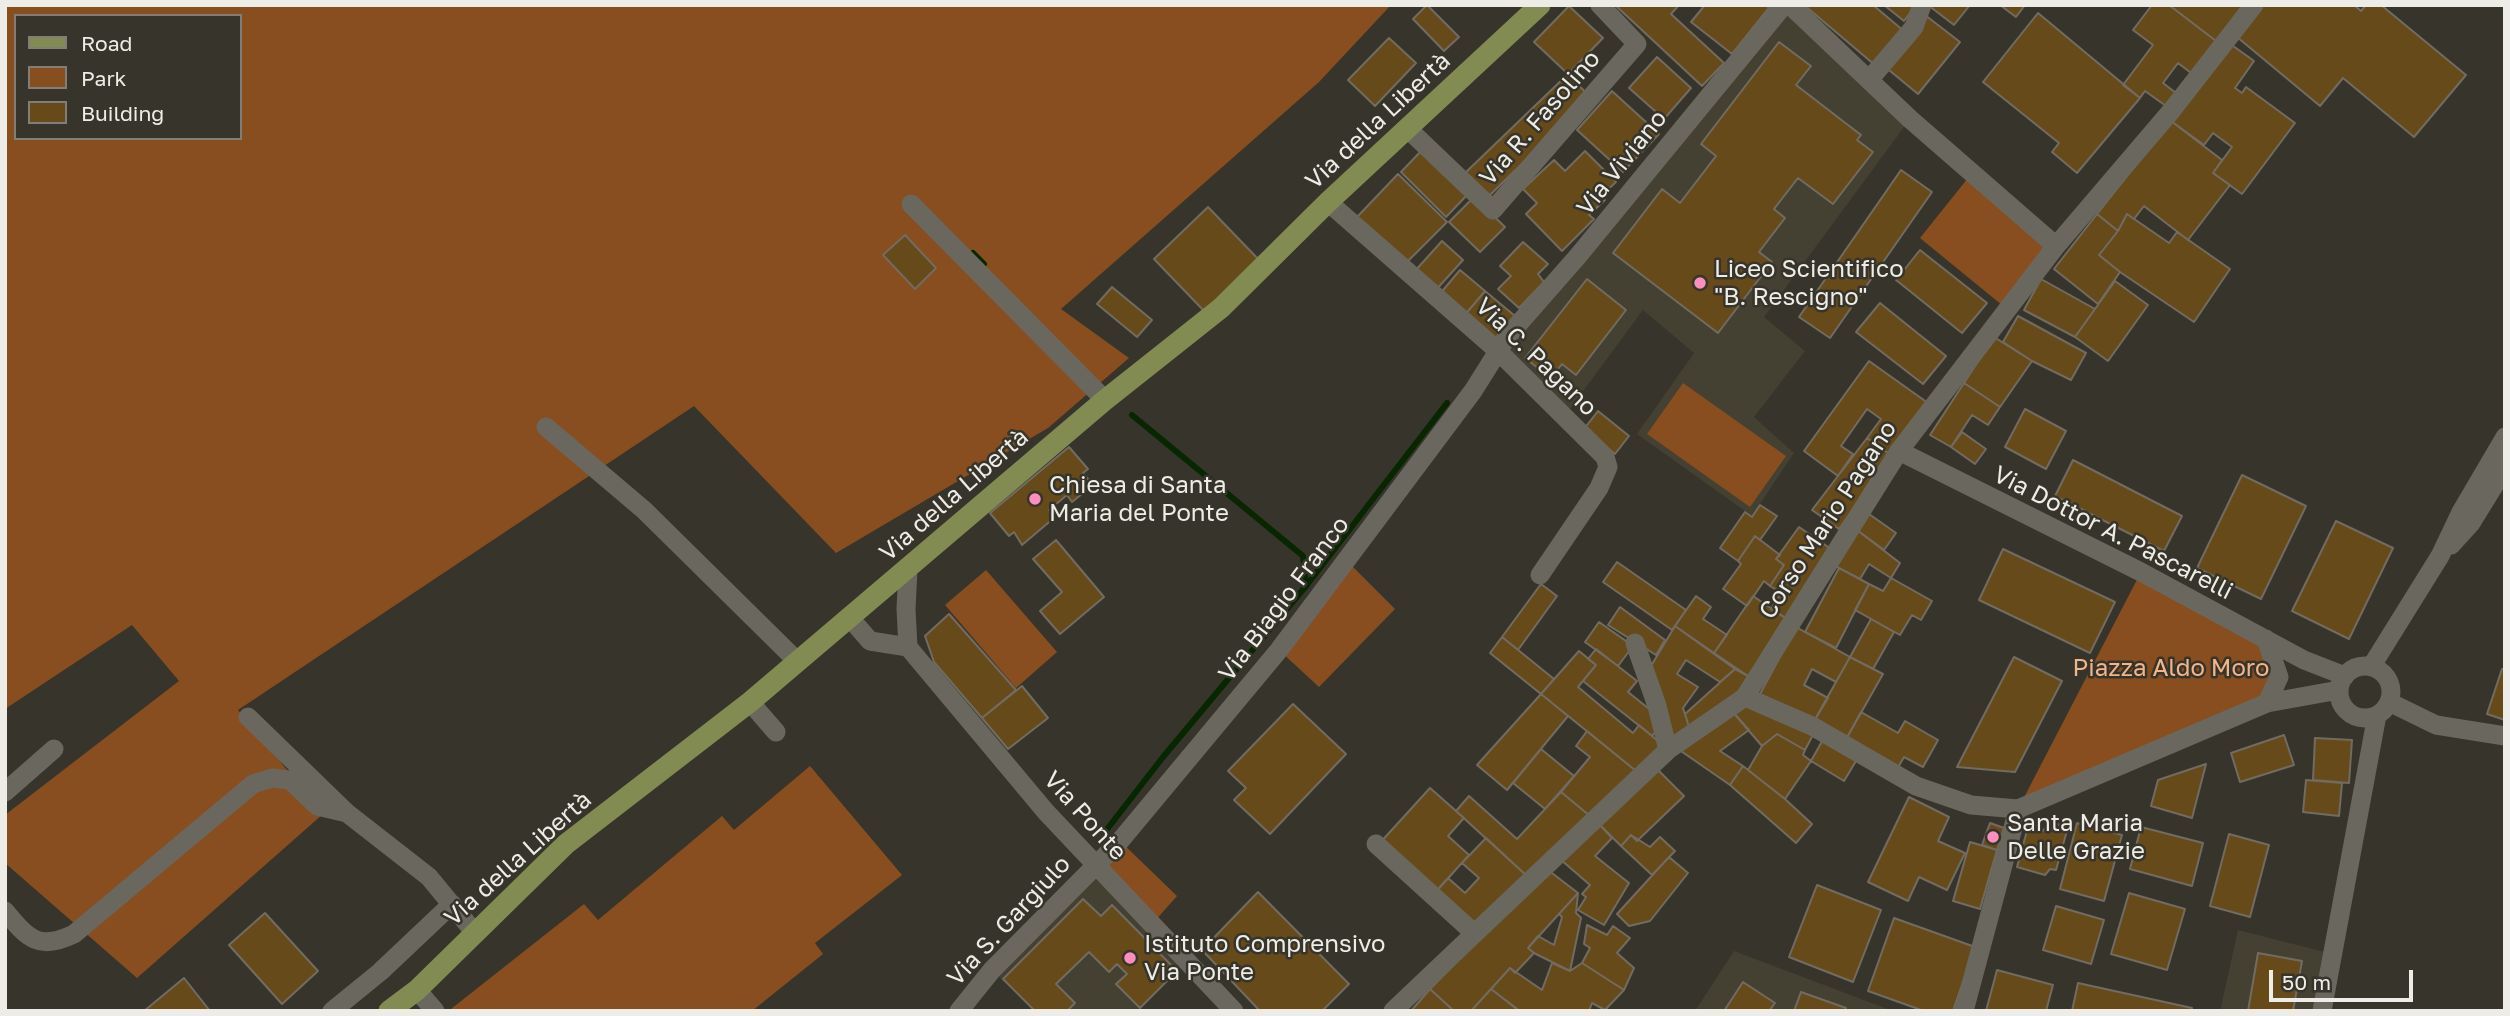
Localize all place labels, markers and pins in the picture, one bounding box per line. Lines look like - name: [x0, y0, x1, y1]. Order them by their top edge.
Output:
- place label: Liceo Scientifico "B. Rescigno": [1714, 255, 1904, 311]
- marker: Liceo Scientifico "B. Rescigno": [1692, 275, 1708, 291]
- place label: Chiesa di Santa Maria del Ponte: [1049, 471, 1229, 527]
- marker: Chiesa di Santa Maria del Ponte: [1027, 491, 1043, 507]
- place label: Santa Maria Delle Grazie: [2007, 809, 2145, 865]
- marker: Santa Maria Delle Grazie: [1985, 829, 2001, 845]
- place label: Istituto Comprensivo Via Ponte: [1144, 930, 1385, 986]
- marker: Istituto Comprensivo Via Ponte: [1122, 950, 1138, 966]

